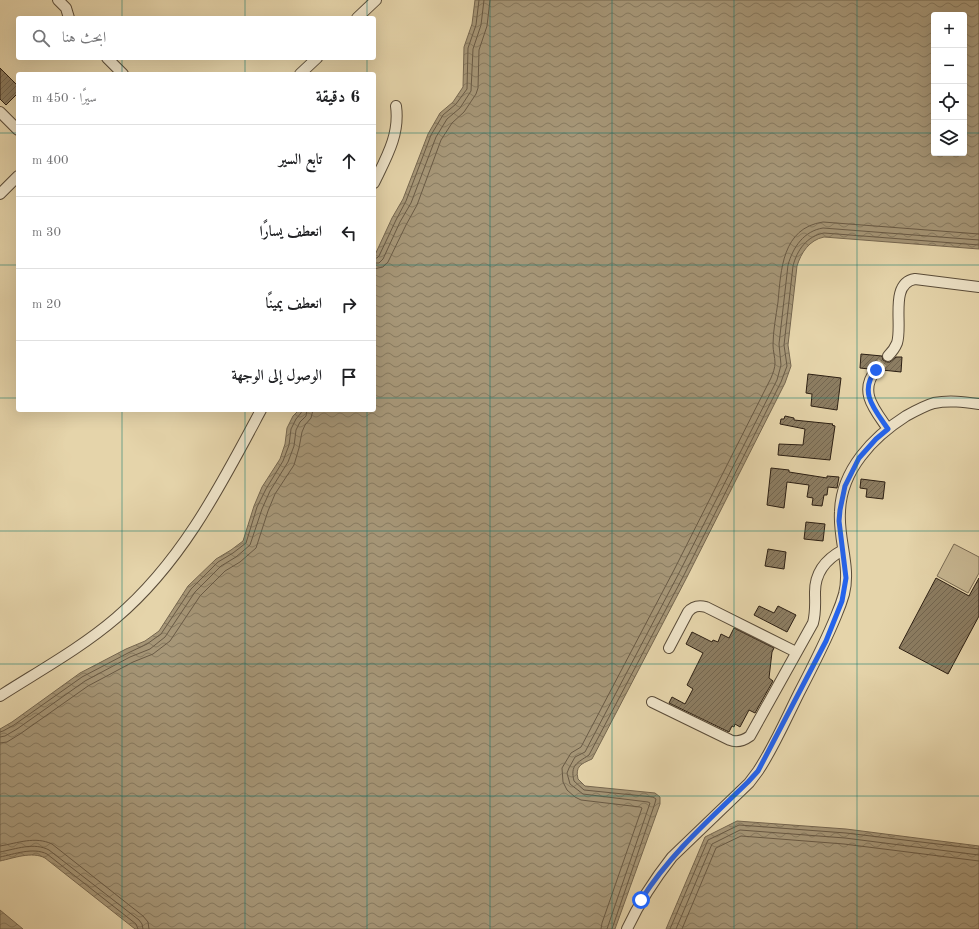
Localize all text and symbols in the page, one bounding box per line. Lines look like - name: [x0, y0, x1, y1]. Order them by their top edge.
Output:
- map controls: [931, 12, 967, 156]
- button: +: [931, 12, 967, 48]
- search box: [16, 16, 376, 60]
- icon: search: [30, 27, 52, 49]
- text: ابحث هنا: [62, 31, 106, 46]
- button: −: [931, 48, 967, 84]
- button: locate: [931, 84, 967, 120]
- text: 6 دقيقة: [316, 89, 360, 106]
- text: سيرًا · 450 m: [32, 92, 97, 105]
- button: layers: [931, 120, 967, 156]
- icon: ahead: [338, 150, 360, 172]
- text: تابع السير: [279, 153, 322, 168]
- text: 400 m: [32, 154, 69, 167]
- icon: left: [338, 222, 360, 244]
- text: انعطف يسارًا: [260, 225, 322, 240]
- text: 30 m: [32, 226, 61, 239]
- icon: right: [338, 294, 360, 316]
- text: انعطف يمينًا: [266, 297, 322, 312]
- text: 20 m: [32, 298, 61, 311]
- route end: [867, 361, 885, 379]
- icon: arrive: [338, 366, 360, 388]
- text: الوصول إلى الوجهة: [231, 369, 322, 384]
- route start: [632, 891, 650, 909]

